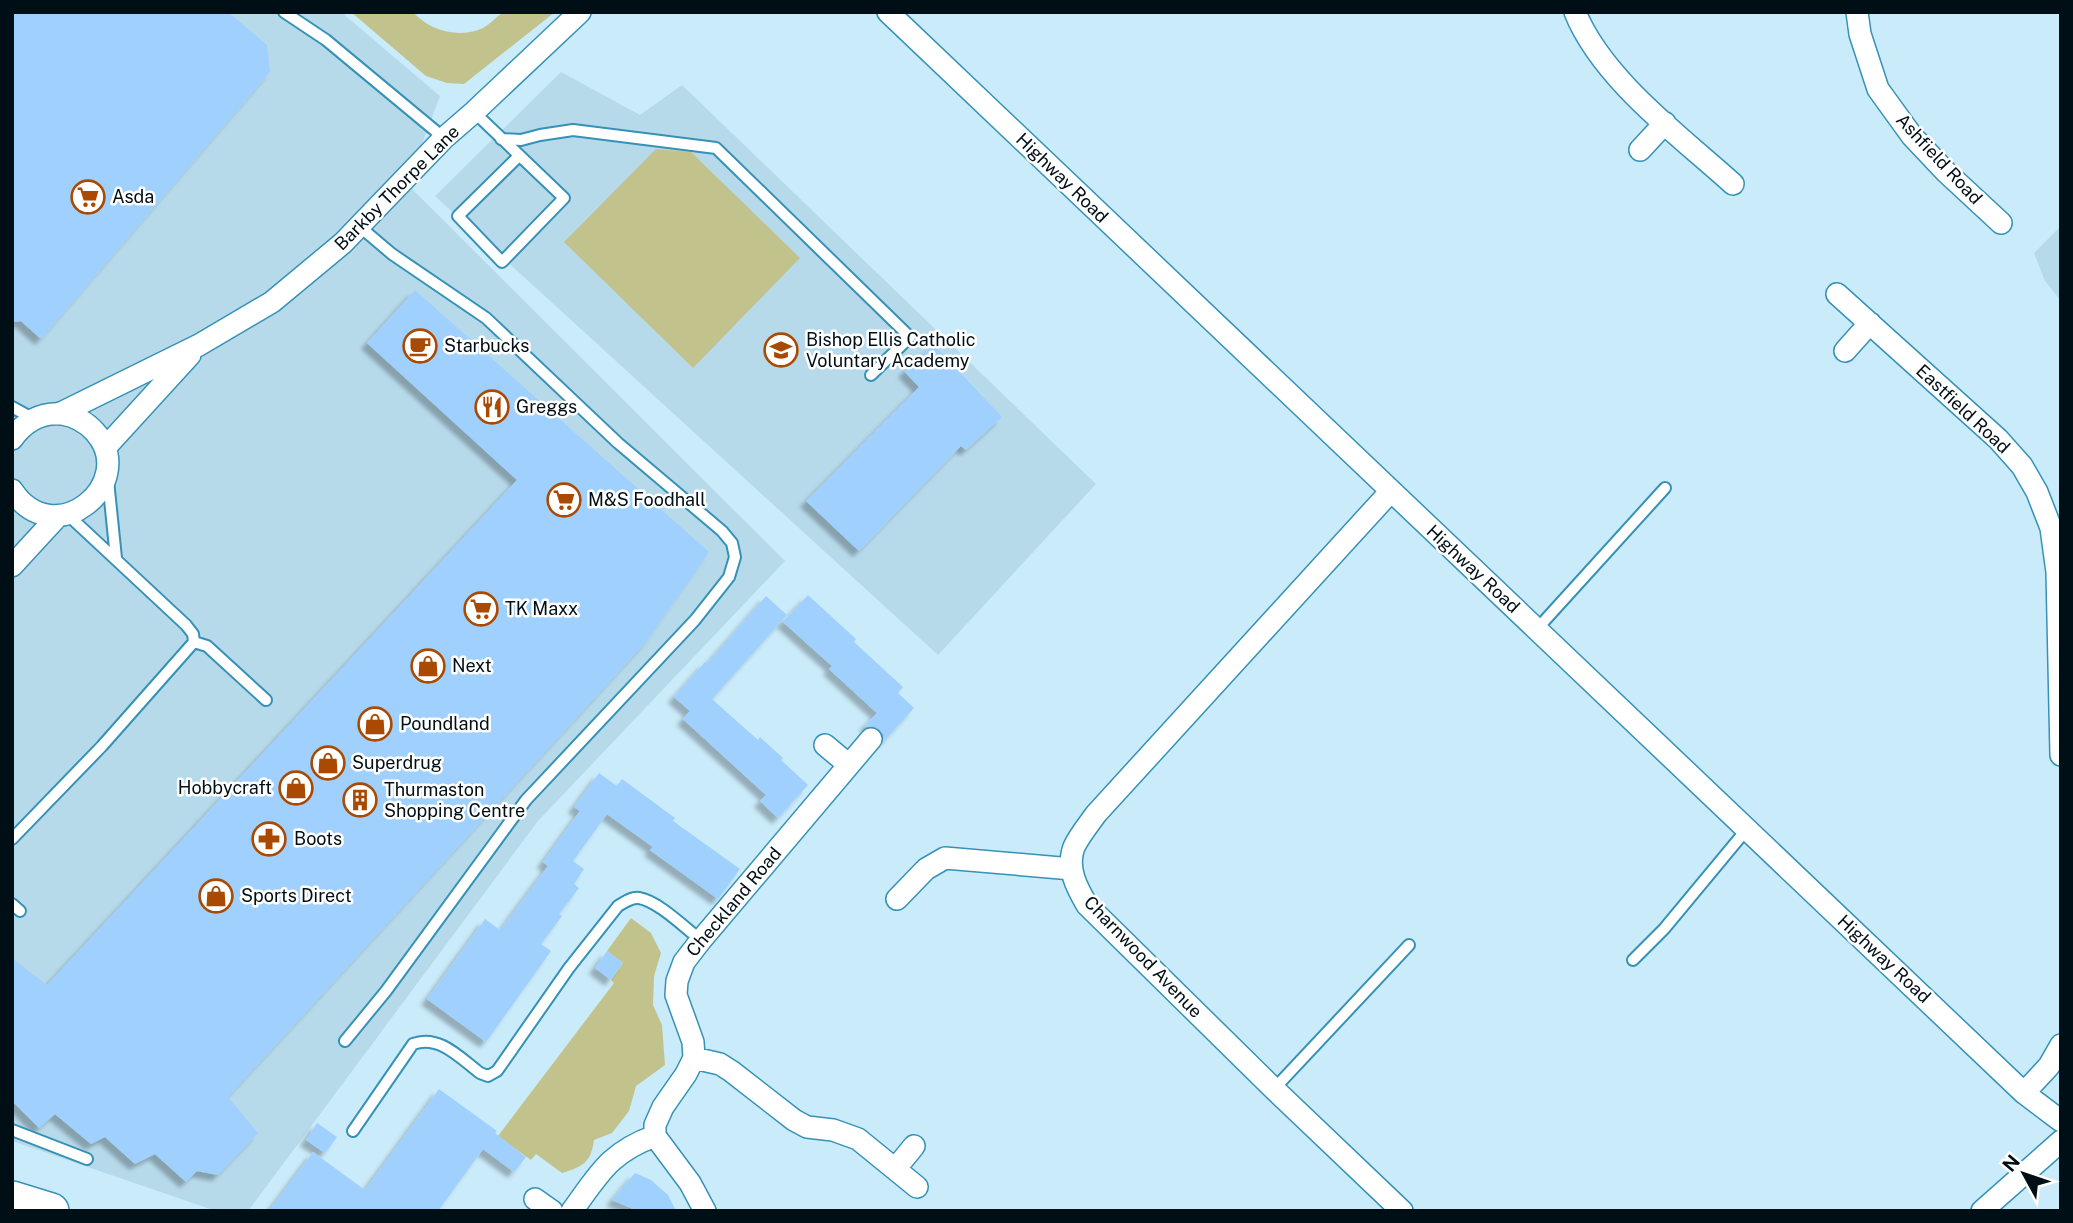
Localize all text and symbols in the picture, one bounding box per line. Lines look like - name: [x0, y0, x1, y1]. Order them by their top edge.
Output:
- street label: Ashfield Road: [1892, 109, 1987, 208]
- street label: Barkby Thorpe Lane: [330, 121, 463, 254]
- street label: Highway Road: [1012, 129, 1113, 227]
- supermarket icon: Asda: [69, 178, 107, 216]
- place label: Asda: [112, 186, 154, 207]
- cafe icon: Starbucks: [401, 327, 439, 365]
- place label: Bishop Ellis Catholic Voluntary Academy: [806, 329, 976, 371]
- school or university icon: Bishop Ellis Catholic Voluntary Academy: [762, 331, 800, 369]
- place label: Starbucks: [444, 335, 529, 356]
- street label: Eastfield Road: [1912, 360, 2015, 457]
- restaurant icon: Greggs: [473, 388, 511, 426]
- place label: Greggs: [516, 396, 577, 417]
- supermarket icon: M&S Foodhall: [545, 481, 583, 519]
- place label: M&S Foodhall: [588, 489, 706, 510]
- street label: Highway Road: [1422, 520, 1524, 617]
- supermarket icon: TK Maxx: [462, 590, 500, 628]
- place label: TK Maxx: [505, 598, 578, 619]
- shop icon: Next: [409, 647, 447, 685]
- place label: Next: [452, 655, 492, 676]
- shop icon: Poundland: [356, 705, 394, 743]
- place label: Poundland: [400, 713, 490, 734]
- shop icon: Superdrug: [309, 744, 347, 782]
- place label: Superdrug: [352, 752, 442, 773]
- shop icon: Hobbycraft: [277, 769, 315, 807]
- place label: Hobbycraft: [178, 777, 272, 798]
- place label: Thurmaston Shopping Centre: [384, 779, 525, 821]
- building icon: Thurmaston Shopping Centre: [341, 781, 379, 819]
- pharmacy icon: Boots: [250, 820, 288, 858]
- place label: Boots: [294, 828, 342, 849]
- street label: Checkland Road: [682, 843, 785, 961]
- shop icon: Sports Direct: [197, 877, 235, 915]
- place label: Sports Direct: [241, 885, 352, 906]
- street label: Charnwood Avenue: [1080, 891, 1207, 1022]
- street label: Highway Road: [1833, 910, 1935, 1007]
- north arrow: [1989, 1139, 2059, 1209]
- text: N: [1998, 1150, 2024, 1176]

